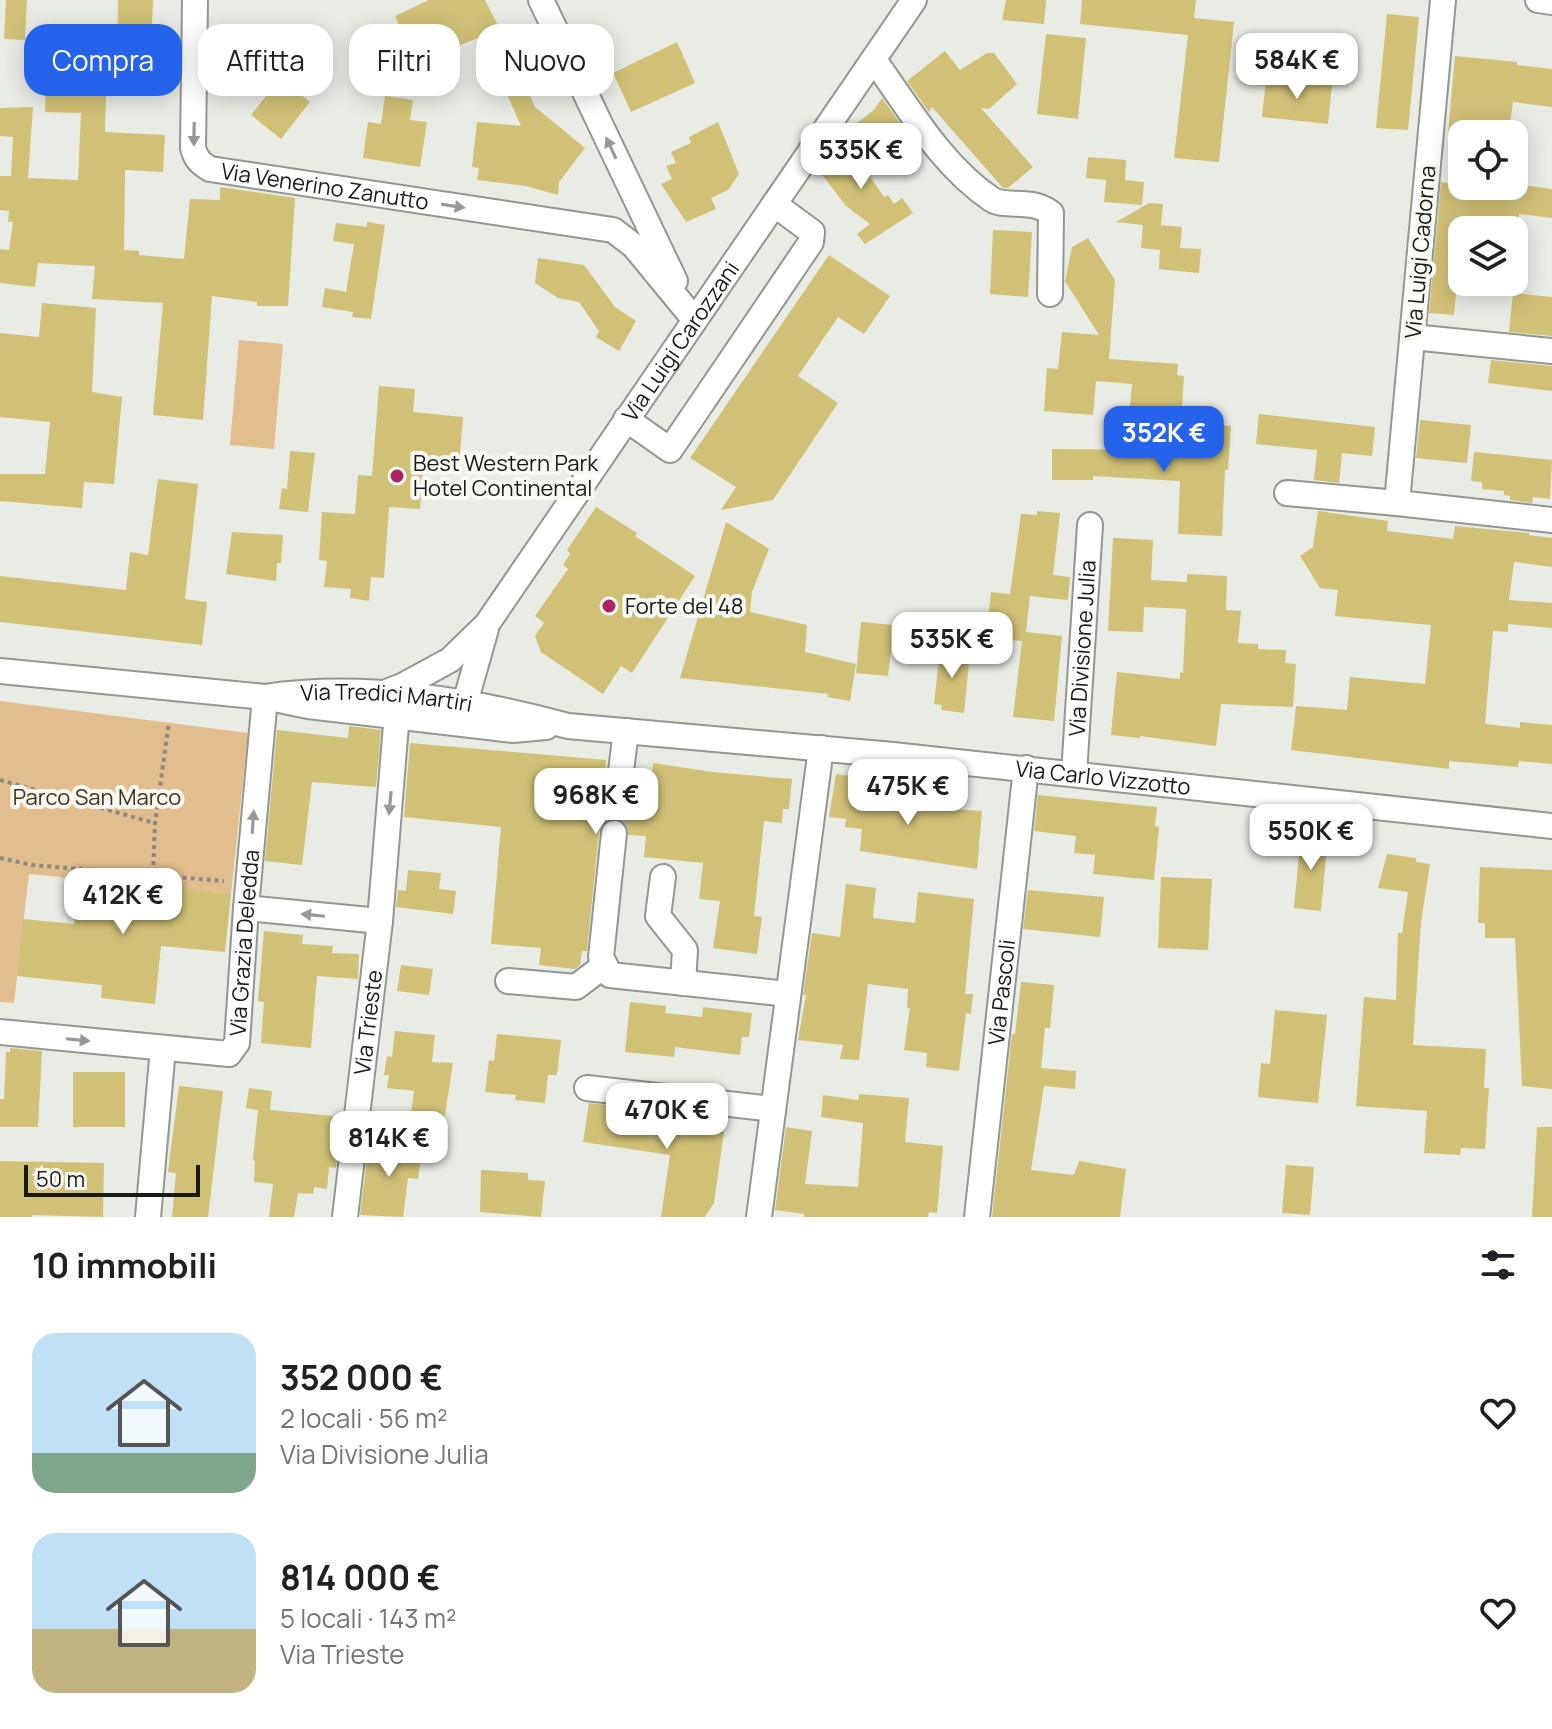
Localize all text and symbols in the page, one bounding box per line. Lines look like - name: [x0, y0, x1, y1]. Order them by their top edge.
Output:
- chip: Compra: [24, 24, 182, 96]
- chip: Affitta: [198, 24, 333, 96]
- chip: Filtri: [349, 24, 460, 96]
- chip: Nuovo: [476, 24, 614, 96]
- pin: 584K €: [1232, 33, 1362, 101]
- text: 584K €: [1254, 41, 1340, 77]
- map controls: [1448, 120, 1528, 296]
- button: locate: [1448, 120, 1528, 200]
- one-way arrow: [188, 122, 200, 147]
- pin: 535K €: [796, 123, 926, 191]
- text: 535K €: [819, 131, 903, 167]
- one-way arrow: [604, 136, 618, 160]
- street label: Via Venerino Zanutto: [219, 156, 431, 217]
- street label: Via Luigi Cadorna: [1397, 164, 1443, 340]
- one-way arrow: [441, 200, 466, 213]
- button: layers: [1448, 216, 1528, 296]
- street label: Via Luigi Carozzani: [615, 255, 746, 427]
- pin: 352K €: [1099, 406, 1229, 474]
- text: 352K €: [1122, 414, 1206, 450]
- place label: Best Western Park Hotel Continental: [413, 448, 599, 503]
- marker: Best Western Park Hotel Continental: [388, 467, 406, 485]
- street label: Via Divisione Julia: [1061, 559, 1103, 737]
- place label: Forte del 48: [625, 591, 744, 621]
- marker: Forte del 48: [600, 597, 618, 615]
- pin: 535K €: [887, 612, 1017, 680]
- text: 535K €: [910, 620, 994, 656]
- street label: Via Tredici Martiri: [300, 677, 475, 719]
- street label: Via Carlo Vizzotto: [1014, 753, 1192, 802]
- pin: 475K €: [843, 759, 973, 827]
- text: 475K €: [866, 767, 950, 803]
- pin: 968K €: [531, 768, 661, 836]
- text: 968K €: [552, 776, 640, 812]
- park label: Parco San Marco: [13, 782, 181, 812]
- one-way arrow: [384, 791, 397, 816]
- pin: 550K €: [1246, 804, 1376, 872]
- one-way arrow: [247, 809, 260, 834]
- text: 550K €: [1268, 812, 1354, 848]
- street label: Via Grazia Deledda: [222, 848, 266, 1037]
- pin: 412K €: [58, 868, 188, 936]
- text: 412K €: [82, 876, 164, 912]
- one-way arrow: [300, 908, 325, 921]
- street label: Via Pascoli: [981, 938, 1022, 1047]
- street label: Via Trieste: [347, 968, 389, 1076]
- one-way arrow: [66, 1033, 91, 1046]
- pin: 470K €: [602, 1083, 732, 1151]
- text: 470K €: [624, 1091, 710, 1127]
- pin: 814K €: [324, 1111, 454, 1179]
- text: 814K €: [348, 1119, 430, 1155]
- scale bar: [24, 1161, 200, 1197]
- text: 50 m: [36, 1164, 85, 1194]
- text: 10 immobili: [32, 1242, 217, 1288]
- icon: filters: [1476, 1243, 1520, 1287]
- text: 352 000 €: [280, 1354, 443, 1400]
- icon: home: [96, 1365, 192, 1461]
- icon: heart: [1476, 1391, 1520, 1435]
- text: 2 locali · 56 m²: [280, 1400, 447, 1436]
- text: Via Divisione Julia: [280, 1436, 489, 1472]
- text: 814 000 €: [280, 1554, 440, 1600]
- icon: home: [96, 1565, 192, 1661]
- icon: heart: [1476, 1591, 1520, 1635]
- text: 5 locali · 143 m²: [280, 1600, 456, 1636]
- text: Via Trieste: [280, 1636, 404, 1672]

